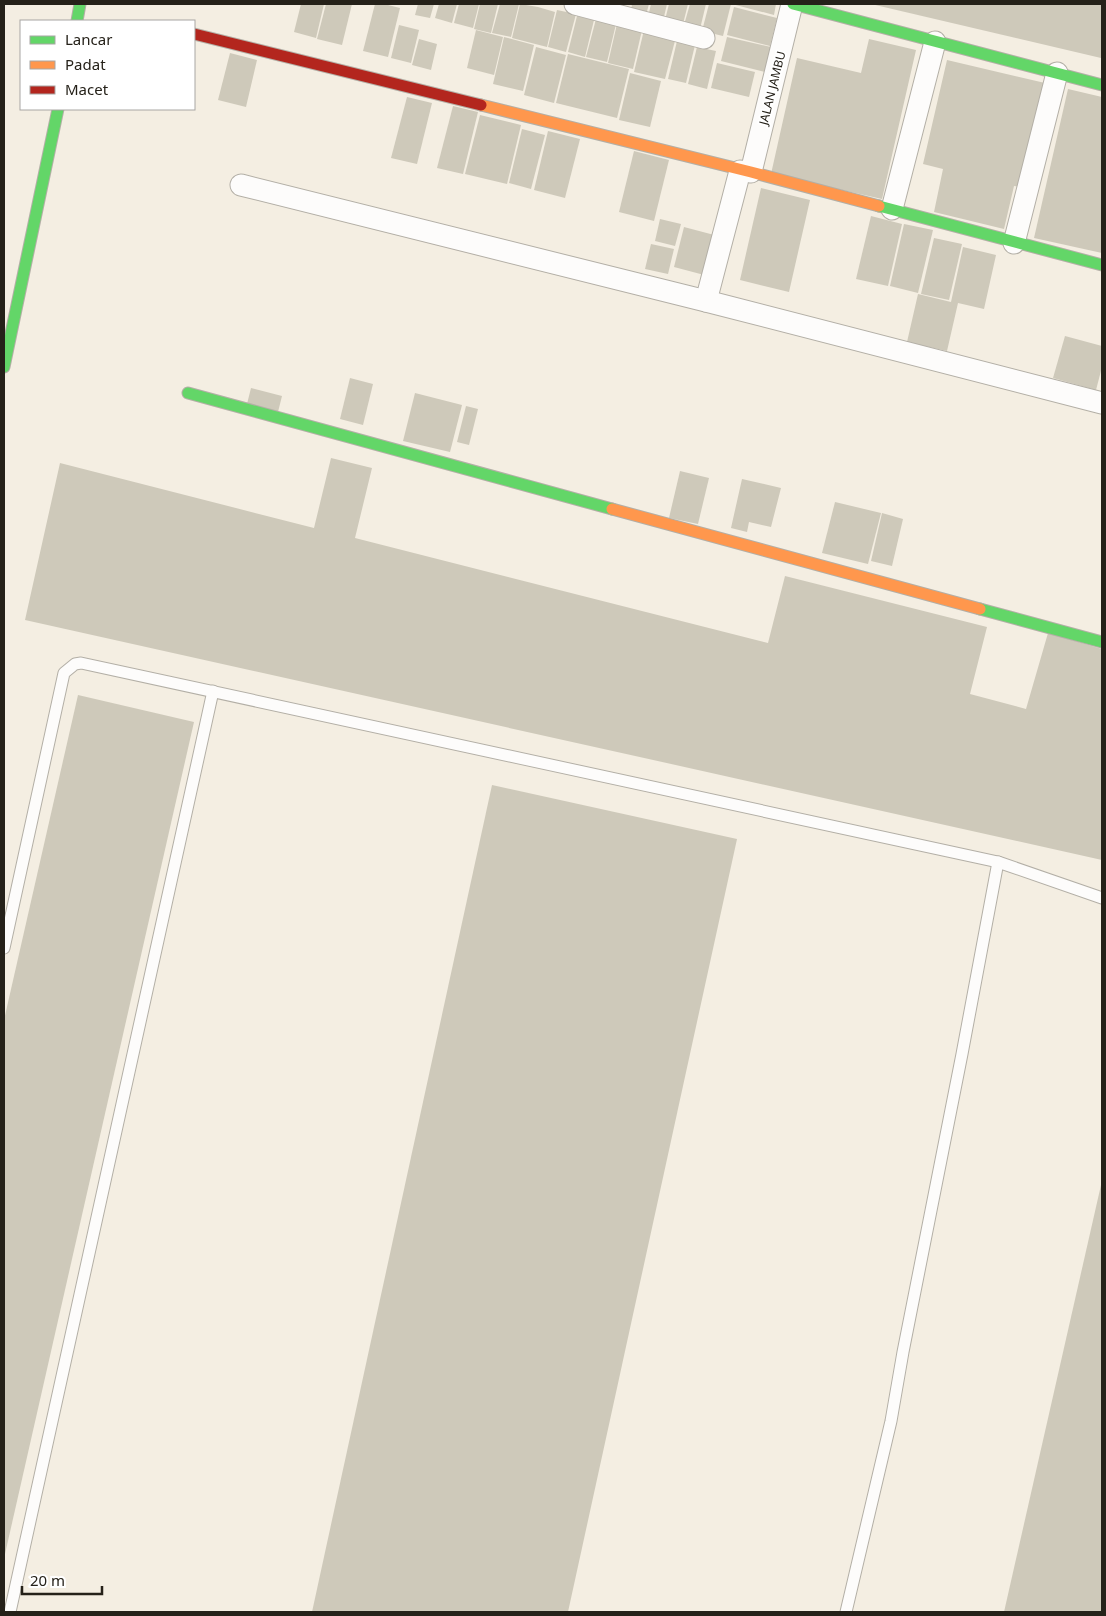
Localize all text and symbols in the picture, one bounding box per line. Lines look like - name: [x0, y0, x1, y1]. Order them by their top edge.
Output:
- legend: [20, 20, 195, 110]
- text: Lancar: [65, 29, 112, 49]
- street label: JALAN JAMBU: [754, 49, 789, 128]
- text: Padat: [65, 54, 106, 74]
- text: Macet: [65, 79, 109, 99]
- scale bar: [22, 1564, 102, 1596]
- text: 20 m: [30, 1570, 65, 1590]

